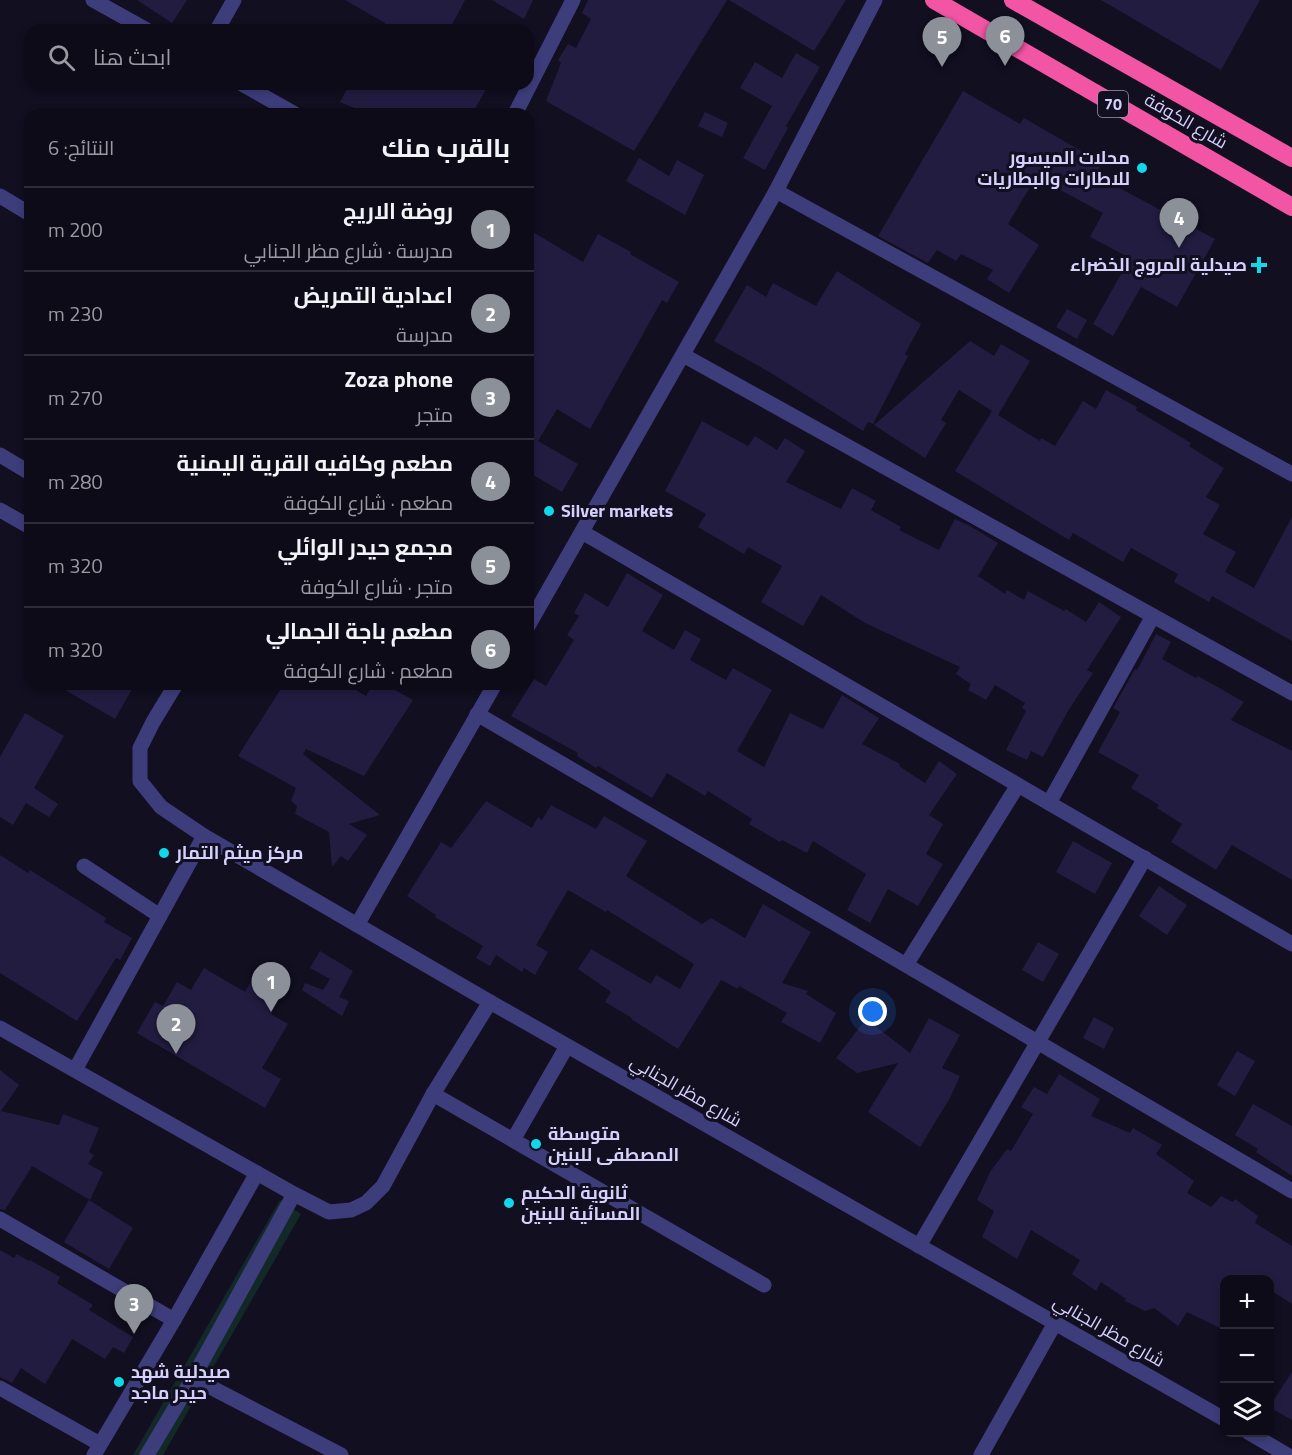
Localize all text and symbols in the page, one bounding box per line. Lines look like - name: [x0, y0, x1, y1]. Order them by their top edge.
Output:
- pin: 6: [986, 16, 1024, 66]
- pin: 5: [922, 17, 962, 67]
- search box: [24, 24, 534, 90]
- text: ابحث هنا: [93, 40, 171, 74]
- icon: search: [45, 41, 78, 74]
- street label: شارع الكوفة: [1140, 86, 1233, 155]
- road number: 70: [1098, 91, 1128, 117]
- text: بالقرب منك: [382, 128, 510, 167]
- text: النتائج: 6: [48, 132, 114, 163]
- place label: محلات الميسور للاطارات والبطاريات: [977, 144, 1130, 192]
- marker: محلات الميسور للاطارات والبطاريات: [1135, 161, 1149, 175]
- text: روضة الاريج: [343, 194, 453, 228]
- pin: 4: [1160, 198, 1198, 248]
- text: 200 m: [48, 214, 103, 245]
- text: 1: [485, 214, 496, 245]
- text: مدرسة · شارع مظر الجنابي: [244, 235, 453, 266]
- place label: صيدلية المروج الخضراء: [1070, 251, 1247, 278]
- marker: صيدلية المروج الخضراء: [1252, 258, 1266, 272]
- text: اعدادية التمريض: [294, 278, 453, 312]
- text: 230 m: [48, 298, 103, 329]
- text: 2: [485, 298, 496, 329]
- text: مدرسة: [396, 319, 453, 350]
- text: Zoza phone: [344, 362, 453, 396]
- text: 270 m: [48, 382, 103, 413]
- text: 3: [485, 382, 496, 413]
- text: متجر: [416, 399, 453, 430]
- text: مطعم وكافيه القرية اليمنية: [177, 446, 453, 480]
- text: 280 m: [48, 466, 103, 497]
- text: 4: [485, 466, 496, 497]
- text: مطعم · شارع الكوفة: [284, 487, 453, 518]
- place label: Silver markets: [561, 497, 673, 524]
- marker: Silver markets: [542, 504, 556, 518]
- text: مجمع حيدر الوائلي: [278, 530, 453, 564]
- text: 320 m: [48, 550, 103, 581]
- text: 5: [485, 550, 496, 581]
- text: متجر · شارع الكوفة: [301, 571, 453, 602]
- text: مطعم باجة الجمالي: [266, 614, 453, 648]
- text: 320 m: [48, 634, 103, 665]
- text: 6: [485, 634, 496, 665]
- text: مطعم · شارع الكوفة: [284, 655, 453, 686]
- place label: مركز ميثم التمار: [175, 839, 304, 866]
- marker: مركز ميثم التمار: [157, 846, 171, 860]
- pin: 1: [252, 962, 290, 1012]
- your location: [858, 997, 887, 1026]
- pin: 2: [156, 1004, 195, 1054]
- street label: شارع مظر الجنابي: [625, 1048, 747, 1134]
- place label: متوسطة المصطفى للبنين: [548, 1120, 679, 1168]
- marker: متوسطة المصطفى للبنين: [529, 1137, 543, 1151]
- place label: ثانوية الحكيم المسائية للبنين: [521, 1179, 640, 1227]
- marker: ثانوية الحكيم المسائية للبنين: [502, 1196, 516, 1210]
- map controls: [1220, 1275, 1274, 1437]
- button: +: [1220, 1275, 1274, 1329]
- pin: 3: [114, 1284, 154, 1334]
- street label: شارع مظر الجنابي: [1048, 1288, 1170, 1374]
- button: −: [1220, 1329, 1274, 1383]
- place label: صيدلية شهد حيدر ماجد: [131, 1358, 231, 1406]
- marker: صيدلية شهد حيدر ماجد: [112, 1375, 126, 1389]
- button: layers: [1220, 1383, 1274, 1437]

